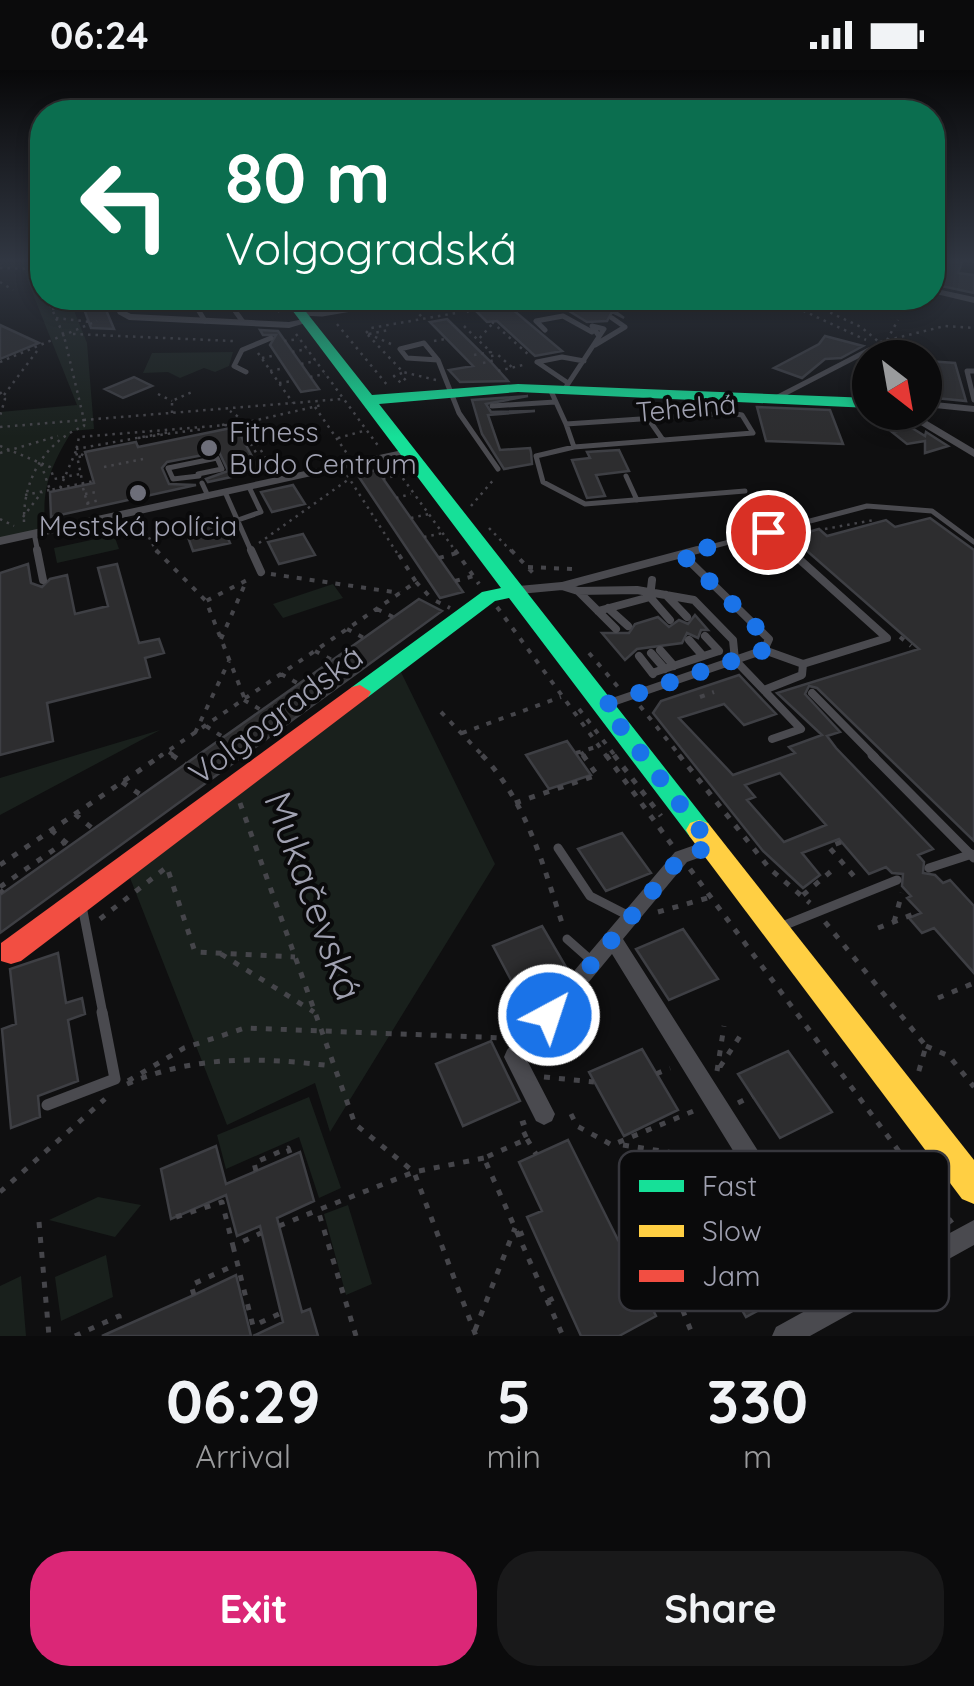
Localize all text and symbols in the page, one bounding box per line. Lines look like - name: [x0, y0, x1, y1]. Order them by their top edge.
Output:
- text: 06:24: [50, 11, 149, 59]
- text: 80 m: [225, 133, 390, 221]
- icon: left: [60, 140, 190, 270]
- text: Volgogradská: [225, 220, 517, 276]
- north arrow: [852, 340, 942, 430]
- map controls: [852, 340, 942, 430]
- street label: Tehelná: [634, 386, 738, 429]
- place label: Fitness Budo Centrum: [229, 414, 417, 481]
- marker: Fitness Budo Centrum: [198, 437, 220, 459]
- marker: Mestská polícia: [127, 482, 149, 504]
- pin: [726, 490, 811, 575]
- icon: arrive: [741, 505, 796, 560]
- place label: Mestská polícia: [39, 508, 237, 543]
- street label: Volgogradská: [180, 636, 370, 793]
- street label: Mukačevská: [254, 785, 374, 1006]
- position arrow: [497, 963, 601, 1067]
- legend: [619, 1151, 949, 1311]
- text: Fast: [702, 1168, 757, 1203]
- text: Slow: [702, 1213, 762, 1248]
- text: Jam: [702, 1258, 761, 1293]
- text: 06:29: [166, 1363, 321, 1438]
- text: 5: [496, 1363, 531, 1438]
- text: 330: [707, 1363, 808, 1438]
- text: Arrival: [195, 1436, 291, 1476]
- text: min: [486, 1436, 541, 1476]
- text: m: [743, 1436, 772, 1476]
- button: Exit: [30, 1551, 477, 1666]
- button: Share: [497, 1551, 944, 1666]

